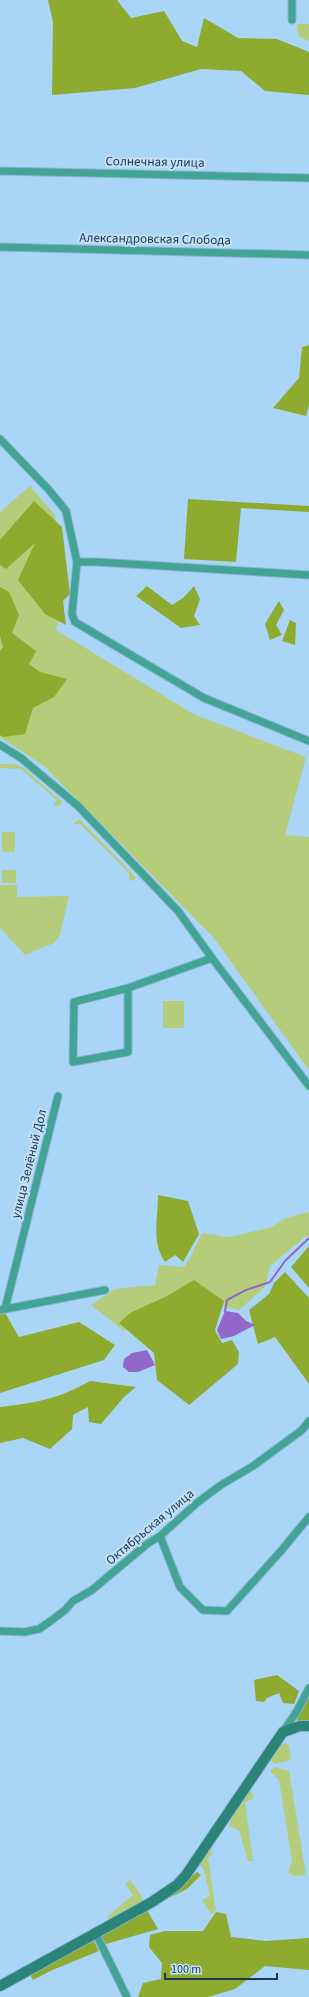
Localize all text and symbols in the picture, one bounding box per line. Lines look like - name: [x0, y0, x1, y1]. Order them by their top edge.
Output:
- street label: Солнечная улица: [105, 152, 205, 172]
- street label: Александровская Слобода: [79, 229, 231, 249]
- street label: улица Зелёный Дол: [7, 1107, 51, 1221]
- street label: Октябрьская улица: [102, 1485, 198, 1569]
- scale bar: [165, 1955, 277, 1981]
- text: 100 m: [171, 1961, 201, 1978]

